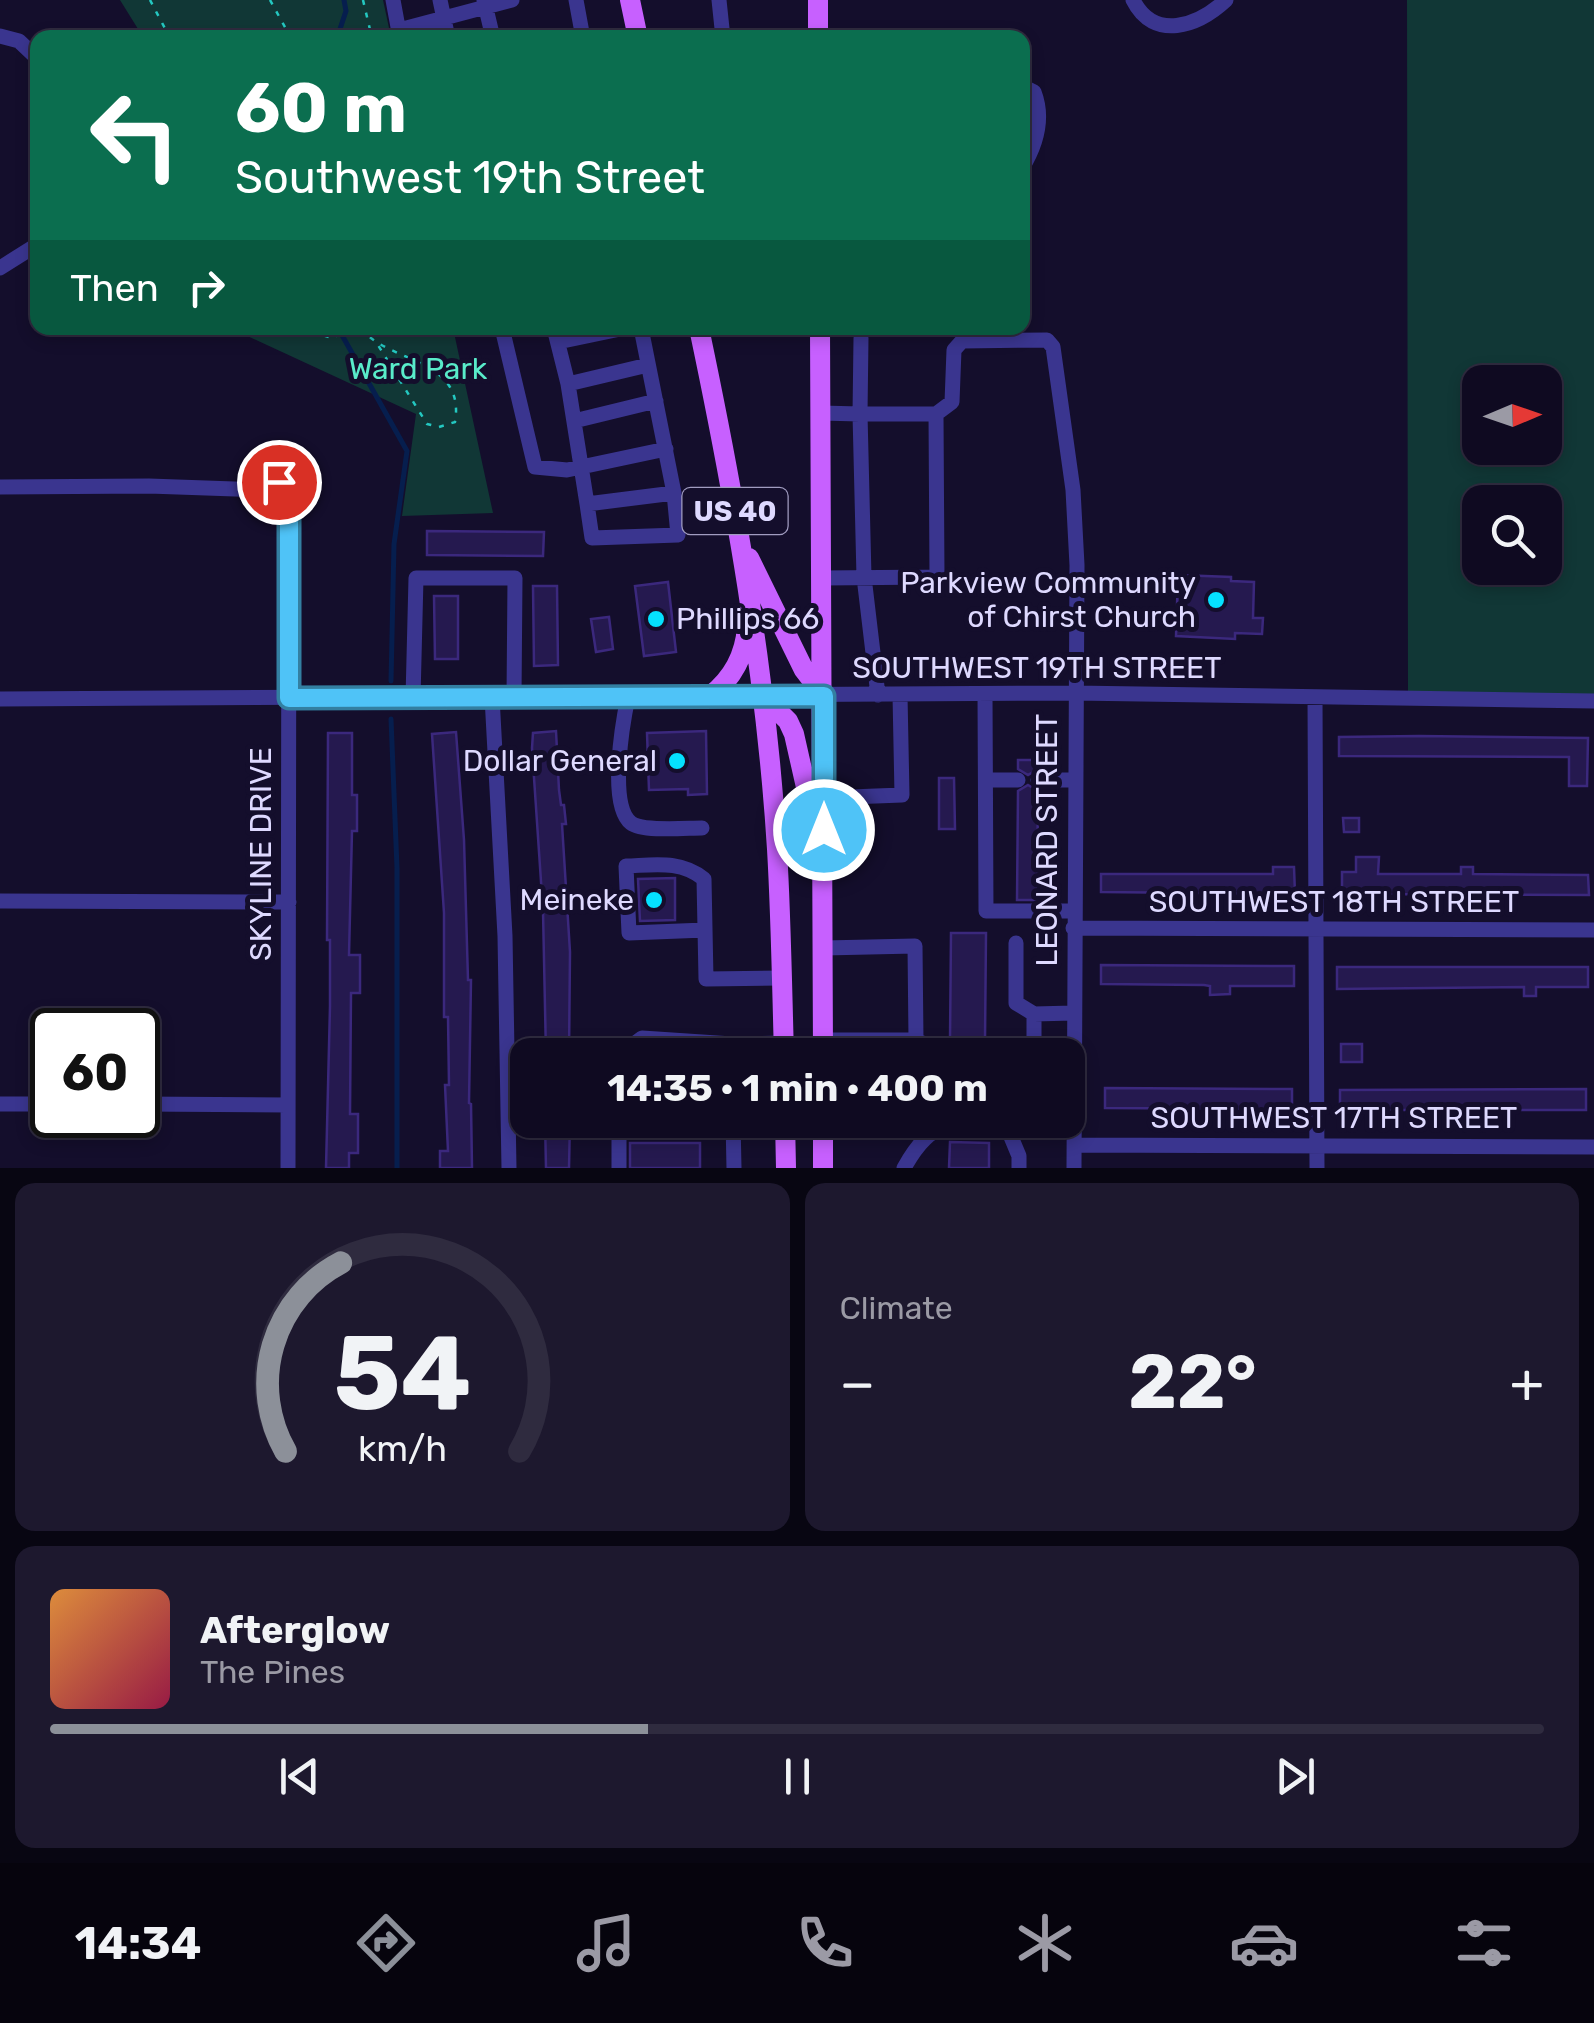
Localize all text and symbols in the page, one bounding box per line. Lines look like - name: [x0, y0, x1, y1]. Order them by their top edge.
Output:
- text: 60 m: [235, 67, 407, 150]
- icon: left: [70, 70, 200, 200]
- text: Southwest 19th Street: [235, 151, 705, 204]
- icon: right: [179, 260, 234, 315]
- text: Then: [70, 265, 159, 311]
- park label: Ward Park: [349, 351, 488, 387]
- north arrow: [1462, 365, 1562, 465]
- map controls: [1462, 365, 1562, 585]
- pin: [237, 440, 322, 525]
- icon: arrive: [252, 455, 307, 510]
- button: search: [1462, 485, 1562, 585]
- road number: US 40: [682, 488, 788, 534]
- place label: Parkview Community of Chirst Church: [900, 565, 1196, 635]
- marker: Parkview Community of Chirst Church: [1205, 589, 1227, 611]
- place label: Phillips 66: [676, 601, 819, 637]
- marker: Phillips 66: [645, 608, 667, 630]
- street label: SOUTHWEST 19TH STREET: [852, 650, 1222, 686]
- street label: LEONARD STREET: [1029, 714, 1065, 966]
- place label: Dollar General: [463, 743, 657, 779]
- street label: SKYLINE DRIVE: [243, 747, 279, 961]
- marker: Dollar General: [666, 750, 688, 772]
- position arrow: [772, 778, 876, 882]
- place label: Meineke: [520, 882, 634, 918]
- street label: SOUTHWEST 18TH STREET: [1149, 884, 1519, 920]
- marker: Meineke: [643, 889, 665, 911]
- speed limit sign: 60: [30, 1008, 160, 1138]
- text: 14:35 · 1 min · 400 m: [607, 1065, 988, 1111]
- street label: SOUTHWEST 17TH STREET: [1151, 1100, 1517, 1136]
- text: Climate: [840, 1289, 953, 1327]
- text: 54: [333, 1312, 471, 1435]
- text: 22°: [1128, 1338, 1257, 1427]
- text: −: [840, 1351, 875, 1416]
- text: +: [1510, 1351, 1544, 1416]
- text: km/h: [358, 1428, 447, 1470]
- text: Afterglow: [200, 1607, 390, 1653]
- text: The Pines: [200, 1653, 345, 1691]
- icon: previous: [272, 1749, 327, 1804]
- icon: pause: [770, 1749, 825, 1804]
- icon: next: [1268, 1749, 1323, 1804]
- icon: directions: [351, 1908, 421, 1978]
- icon: music: [571, 1908, 641, 1978]
- icon: phone: [790, 1908, 860, 1978]
- icon: climate: [1010, 1908, 1080, 1978]
- icon: car: [1229, 1908, 1299, 1978]
- icon: filters: [1449, 1908, 1519, 1978]
- text: 14:34: [75, 1917, 201, 1970]

